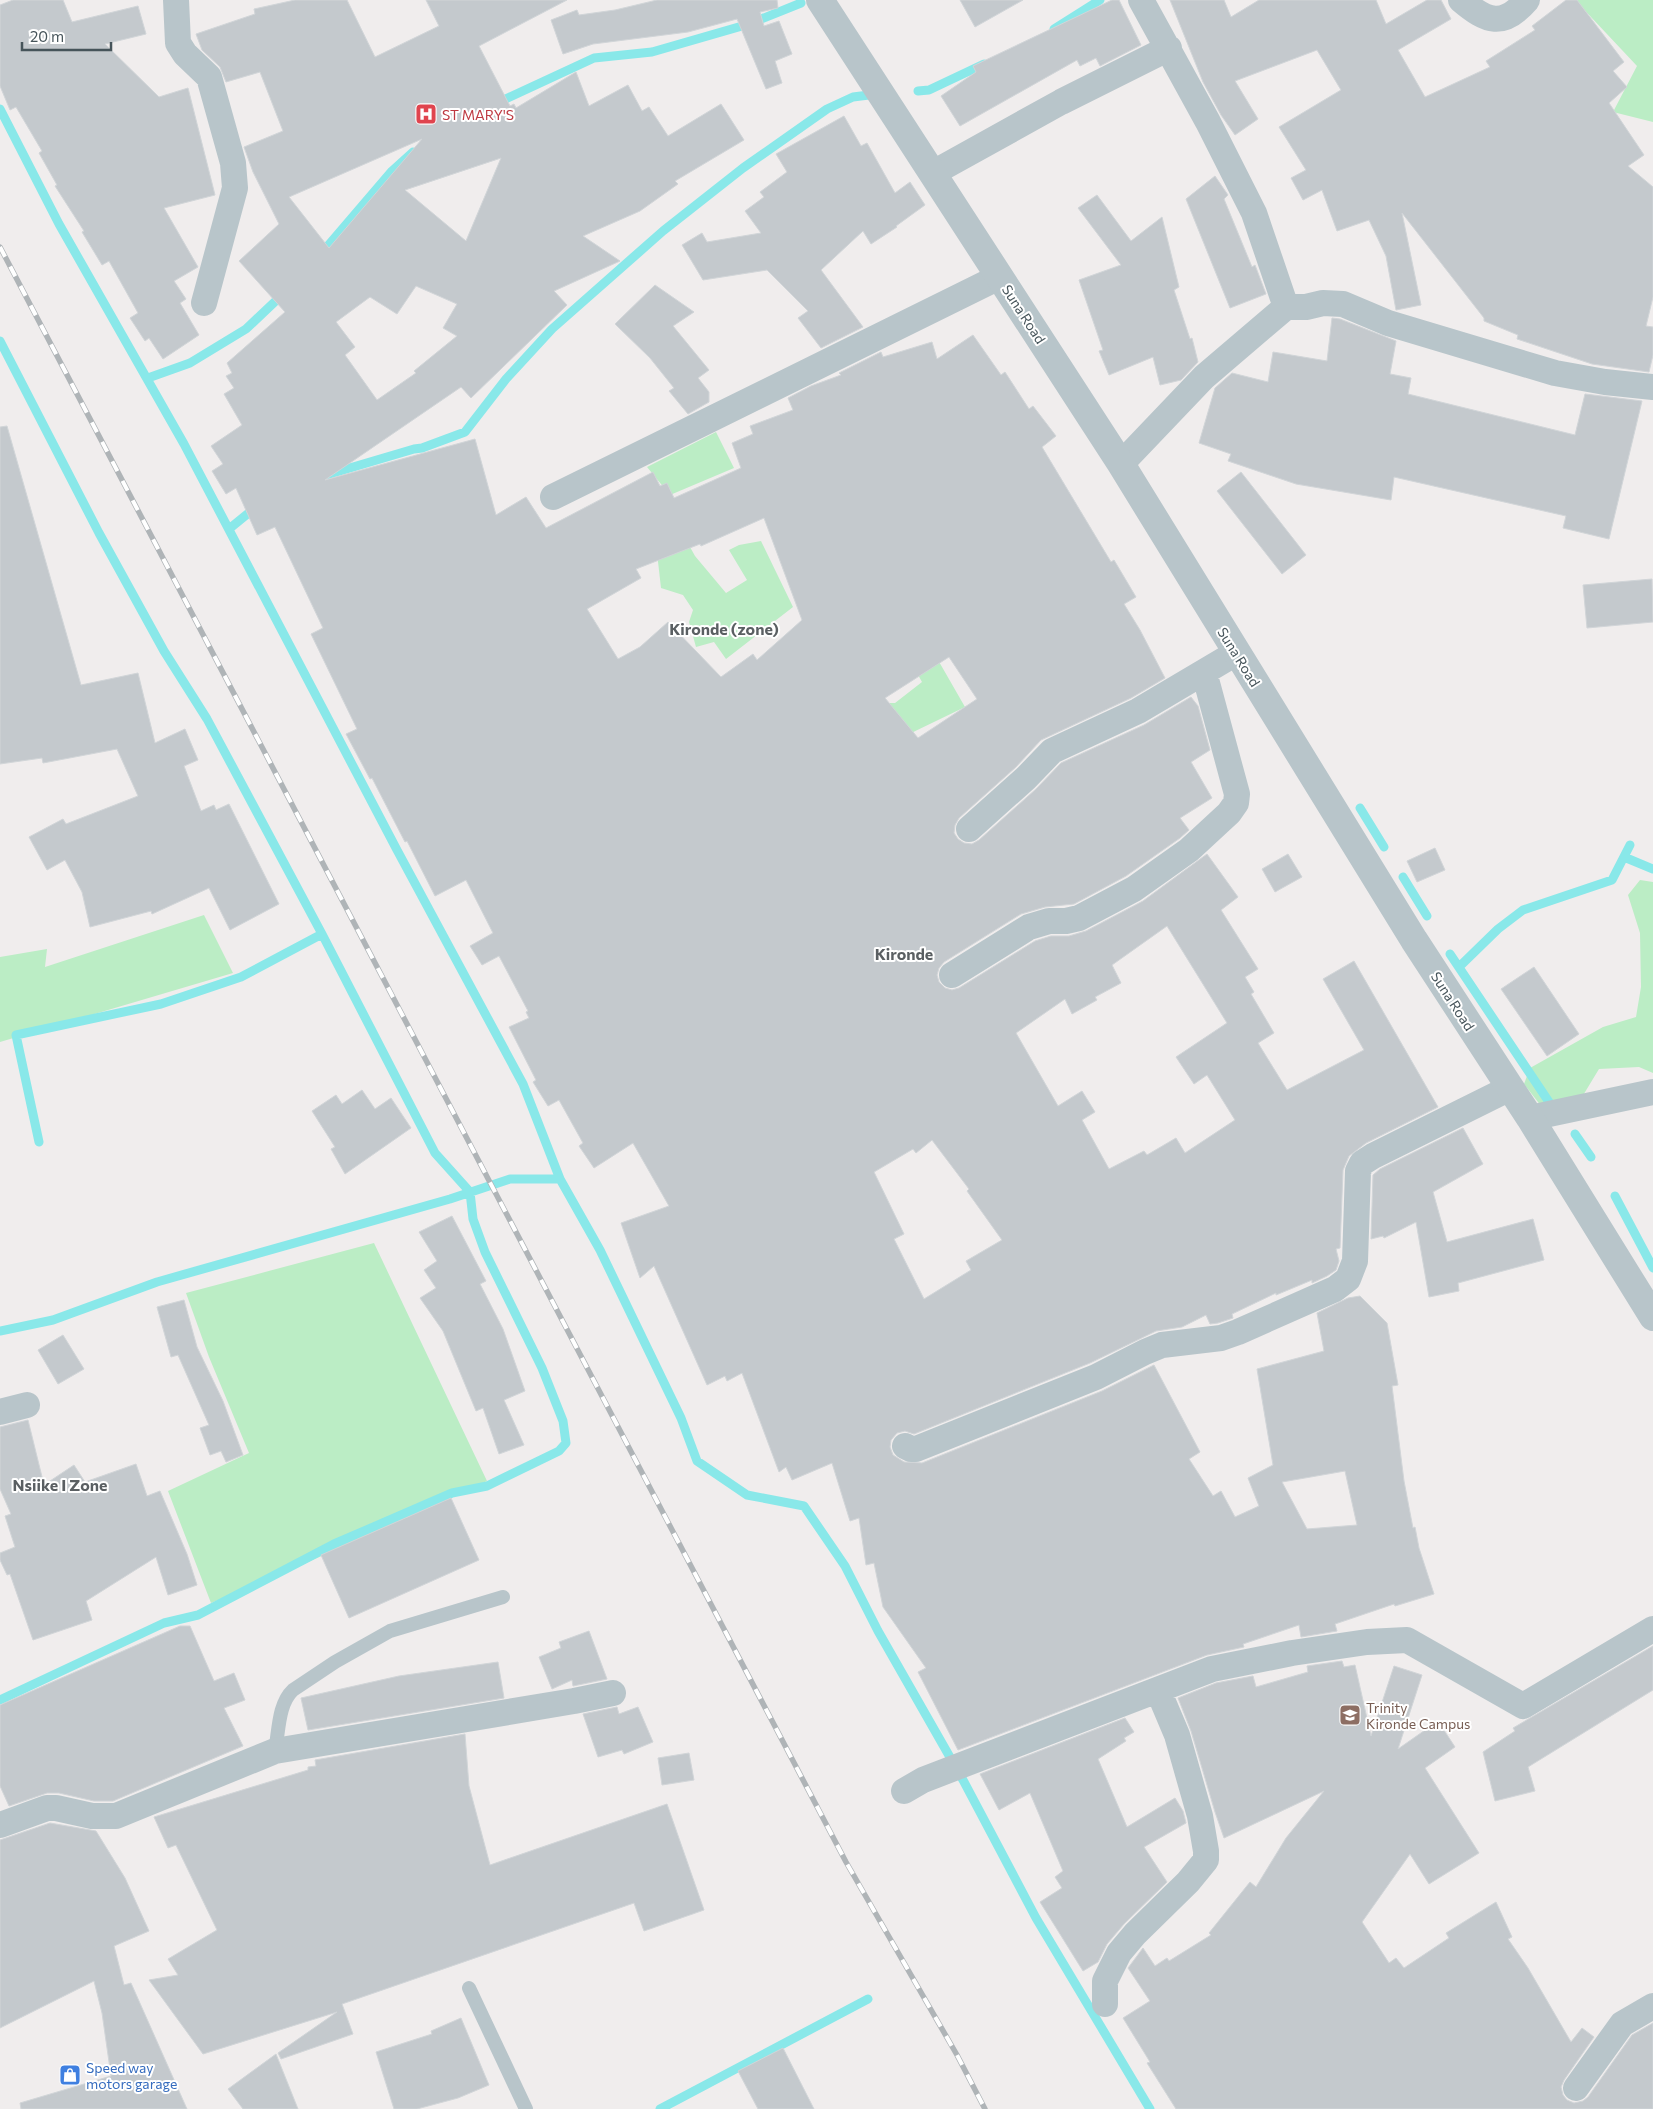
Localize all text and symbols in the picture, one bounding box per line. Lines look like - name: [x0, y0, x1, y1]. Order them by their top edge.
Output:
- scale bar: [22, 20, 111, 52]
- text: 20 m: [30, 27, 64, 45]
- hospital icon: ST MARY'S: [414, 102, 438, 126]
- place label: ST MARY'S: [442, 106, 514, 123]
- street label: Suna Road: [999, 281, 1049, 347]
- district label: Kironde (zone): [669, 619, 779, 638]
- street label: Suna Road: [1214, 624, 1264, 690]
- district label: Kironde: [875, 944, 933, 963]
- street label: Suna Road: [1428, 968, 1478, 1034]
- district label: Nsiike I Zone: [13, 1475, 107, 1494]
- place label: Trinity Kironde Campus: [1366, 1699, 1470, 1732]
- school or university icon: Trinity Kironde Campus: [1338, 1703, 1362, 1727]
- place label: Speed way motors garage: [86, 2059, 177, 2092]
- shop icon: Speed way motors garage: [58, 2063, 82, 2087]

